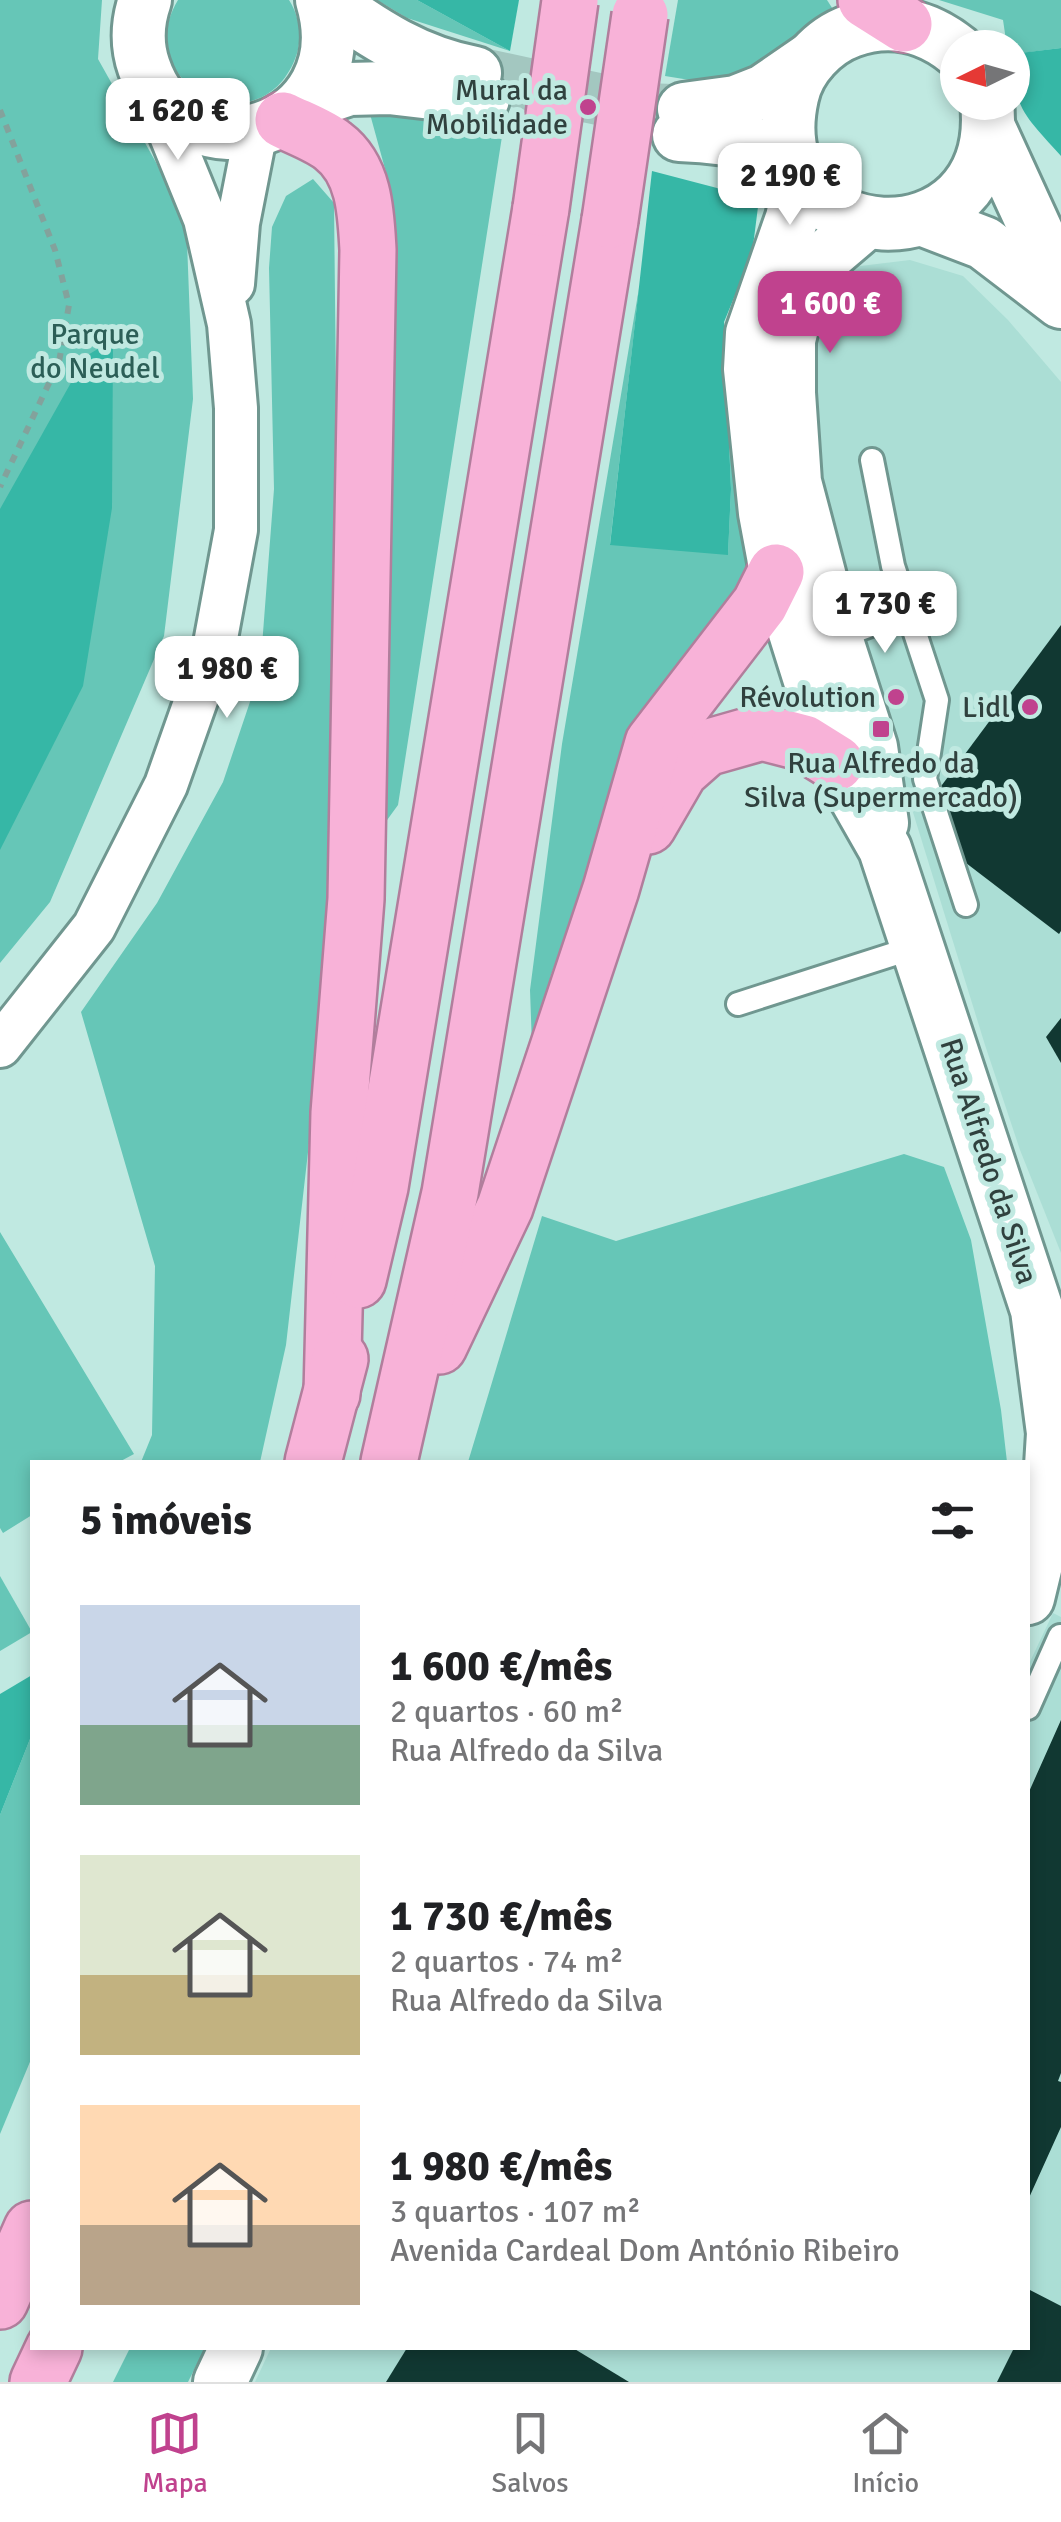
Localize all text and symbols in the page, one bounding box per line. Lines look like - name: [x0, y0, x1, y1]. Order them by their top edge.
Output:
- north arrow: [940, 30, 1030, 120]
- map controls: [940, 30, 1030, 120]
- place label: Mural da Mobilidade: [426, 72, 568, 143]
- pin: 1 620 €: [86, 78, 270, 163]
- text: 1 620 €: [128, 91, 228, 130]
- marker: Mural da Mobilidade: [577, 96, 599, 118]
- pin: 2 190 €: [698, 143, 882, 228]
- text: 2 190 €: [740, 156, 840, 195]
- pin: 1 600 €: [738, 271, 922, 356]
- text: 1 600 €: [780, 284, 880, 323]
- park label: Parque do Neudel: [30, 316, 160, 387]
- pin: 1 730 €: [793, 571, 977, 656]
- text: 1 730 €: [835, 584, 935, 623]
- pin: 1 980 €: [135, 636, 319, 721]
- text: 1 980 €: [177, 649, 277, 688]
- place label: Révolution: [739, 679, 876, 716]
- marker: Révolution: [885, 686, 907, 708]
- place label: Lidl: [962, 689, 1010, 726]
- marker: Lidl: [1019, 696, 1041, 718]
- marker: Rua Alfredo da Silva (Supermercado): [870, 718, 892, 740]
- place label: Rua Alfredo da Silva (Supermercado): [744, 745, 1018, 816]
- street label: Rua Alfredo da Silva: [931, 1034, 1046, 1289]
- icon: filters: [925, 1493, 980, 1548]
- text: 5 imóveis: [80, 1495, 252, 1546]
- text: 1 600 €/mês: [390, 1641, 612, 1692]
- icon: home: [160, 1645, 280, 1765]
- text: 2 quartos · 60 m²: [390, 1692, 623, 1731]
- text: Rua Alfredo da Silva: [390, 1731, 663, 1770]
- text: 1 730 €/mês: [390, 1891, 612, 1942]
- icon: home: [160, 1895, 280, 2015]
- text: 2 quartos · 74 m²: [390, 1942, 623, 1981]
- text: Rua Alfredo da Silva: [390, 1981, 663, 2020]
- text: 1 980 €/mês: [390, 2141, 612, 2192]
- icon: home: [160, 2145, 280, 2265]
- text: 3 quartos · 107 m²: [390, 2192, 641, 2231]
- text: Avenida Cardeal Dom António Ribeiro: [390, 2231, 900, 2270]
- tab: Mapa: [142, 2406, 208, 2500]
- tab: Salvos: [492, 2406, 568, 2500]
- tab: Início: [852, 2406, 919, 2500]

